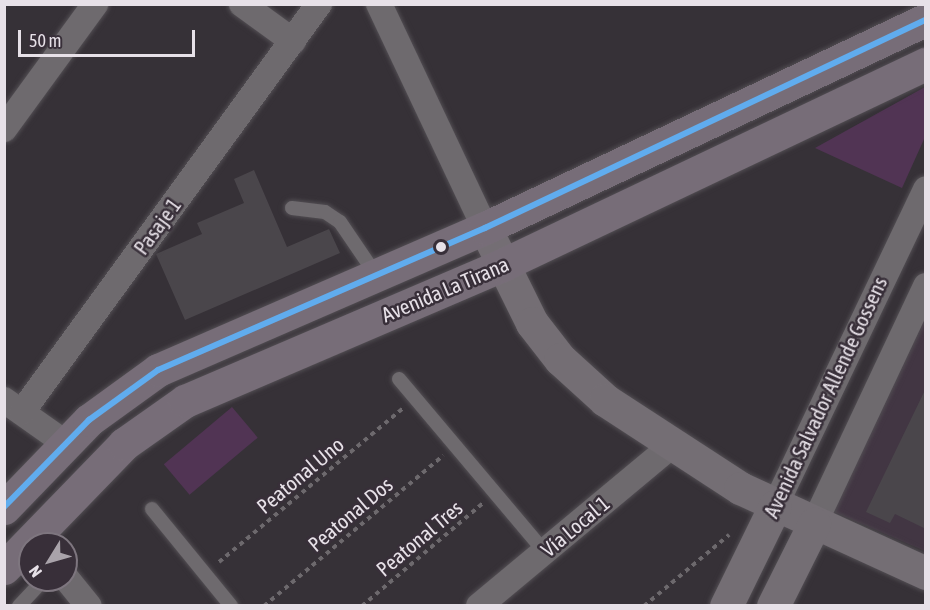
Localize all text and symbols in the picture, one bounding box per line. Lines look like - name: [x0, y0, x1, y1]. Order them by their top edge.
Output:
- scale bar: [21, 18, 198, 56]
- text: 50 m: [29, 30, 61, 51]
- street label: Pasaje 1: [128, 193, 186, 259]
- unlabelled marker: [435, 241, 447, 253]
- street label: Avenida La Tirana: [378, 251, 512, 327]
- street label: Avenida Salvador Allende Gossens: [758, 272, 892, 522]
- street label: Peatonal Uno: [251, 431, 349, 519]
- street label: Peatonal Dos: [303, 471, 397, 557]
- street label: Vía Local 1: [536, 490, 614, 562]
- street label: Peatonal Tres: [371, 495, 467, 581]
- north arrow: [18, 532, 78, 592]
- text: N: [25, 562, 45, 581]

